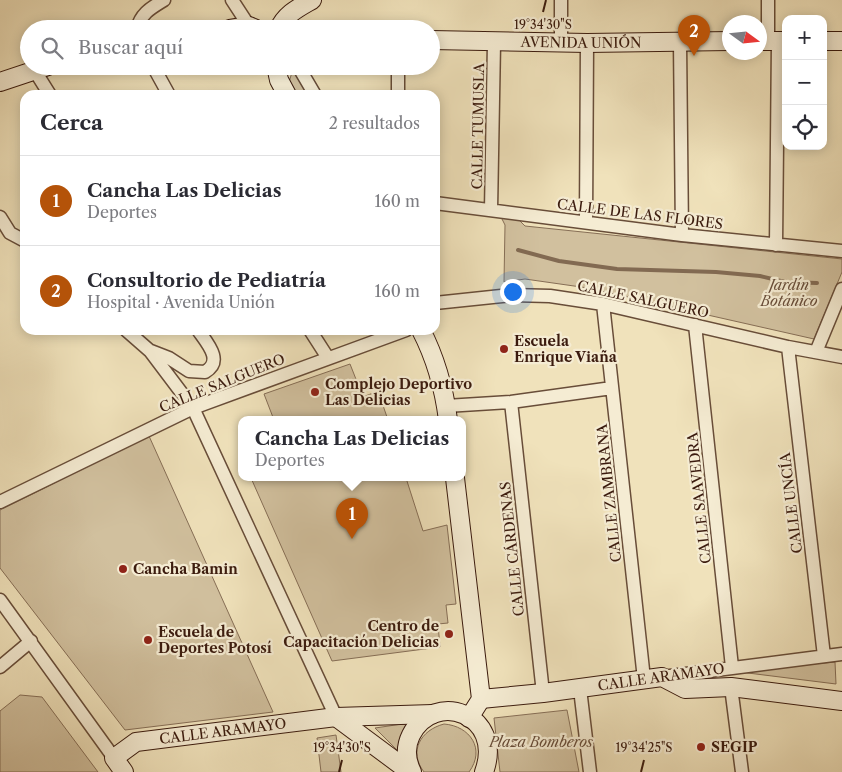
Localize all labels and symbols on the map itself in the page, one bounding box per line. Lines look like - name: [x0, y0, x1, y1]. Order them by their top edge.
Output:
- pin: 2: [678, 15, 710, 56]
- north arrow: [722, 15, 767, 60]
- text: 19°34'30"S: [514, 17, 572, 32]
- street label: AVENIDA UNIÓN: [519, 32, 642, 52]
- street label: CALLE TUMUSLA: [468, 62, 488, 189]
- street label: CALLE DE LAS FLORES: [556, 195, 724, 233]
- street label: CALLE SALGUERO: [576, 276, 710, 322]
- park label: Jardín Botánico: [759, 276, 818, 310]
- your location: [500, 279, 526, 305]
- place label: Escuela Enrique Viaña: [514, 332, 618, 366]
- marker: Escuela Enrique Viaña: [498, 343, 510, 355]
- street label: CALLE SALGUERO: [156, 350, 288, 416]
- place label: Complejo Deportivo Las Delicias: [325, 375, 472, 409]
- marker: Complejo Deportivo Las Delicias: [309, 386, 321, 398]
- street label: CALLE ZAMBRANA: [593, 422, 625, 563]
- street label: CALLE SAAVEDRA: [683, 431, 715, 565]
- street label: CALLE UNCÍA: [775, 451, 806, 555]
- street label: CALLE CÁRDENAS: [496, 481, 528, 617]
- pin: 1: [336, 498, 368, 539]
- place label: Cancha Bamin: [133, 560, 238, 578]
- marker: Cancha Bamin: [117, 563, 129, 575]
- place label: Centro de Capacitación Delicias: [283, 617, 439, 651]
- place label: Escuela de Deportes Potosí: [158, 623, 272, 657]
- marker: Centro de Capacitación Delicias: [443, 628, 455, 640]
- marker: Escuela de Deportes Potosí: [142, 634, 154, 646]
- street label: CALLE ARAMAYO: [596, 659, 726, 695]
- street label: CALLE ARAMAYO: [158, 714, 287, 748]
- park label: Plaza Bomberos: [488, 733, 594, 751]
- place label: SEGIP: [711, 738, 758, 756]
- text: 19°34'30"S: [313, 740, 371, 755]
- text: 19°34'25"S: [615, 740, 673, 755]
- marker: SEGIP: [695, 741, 707, 753]

